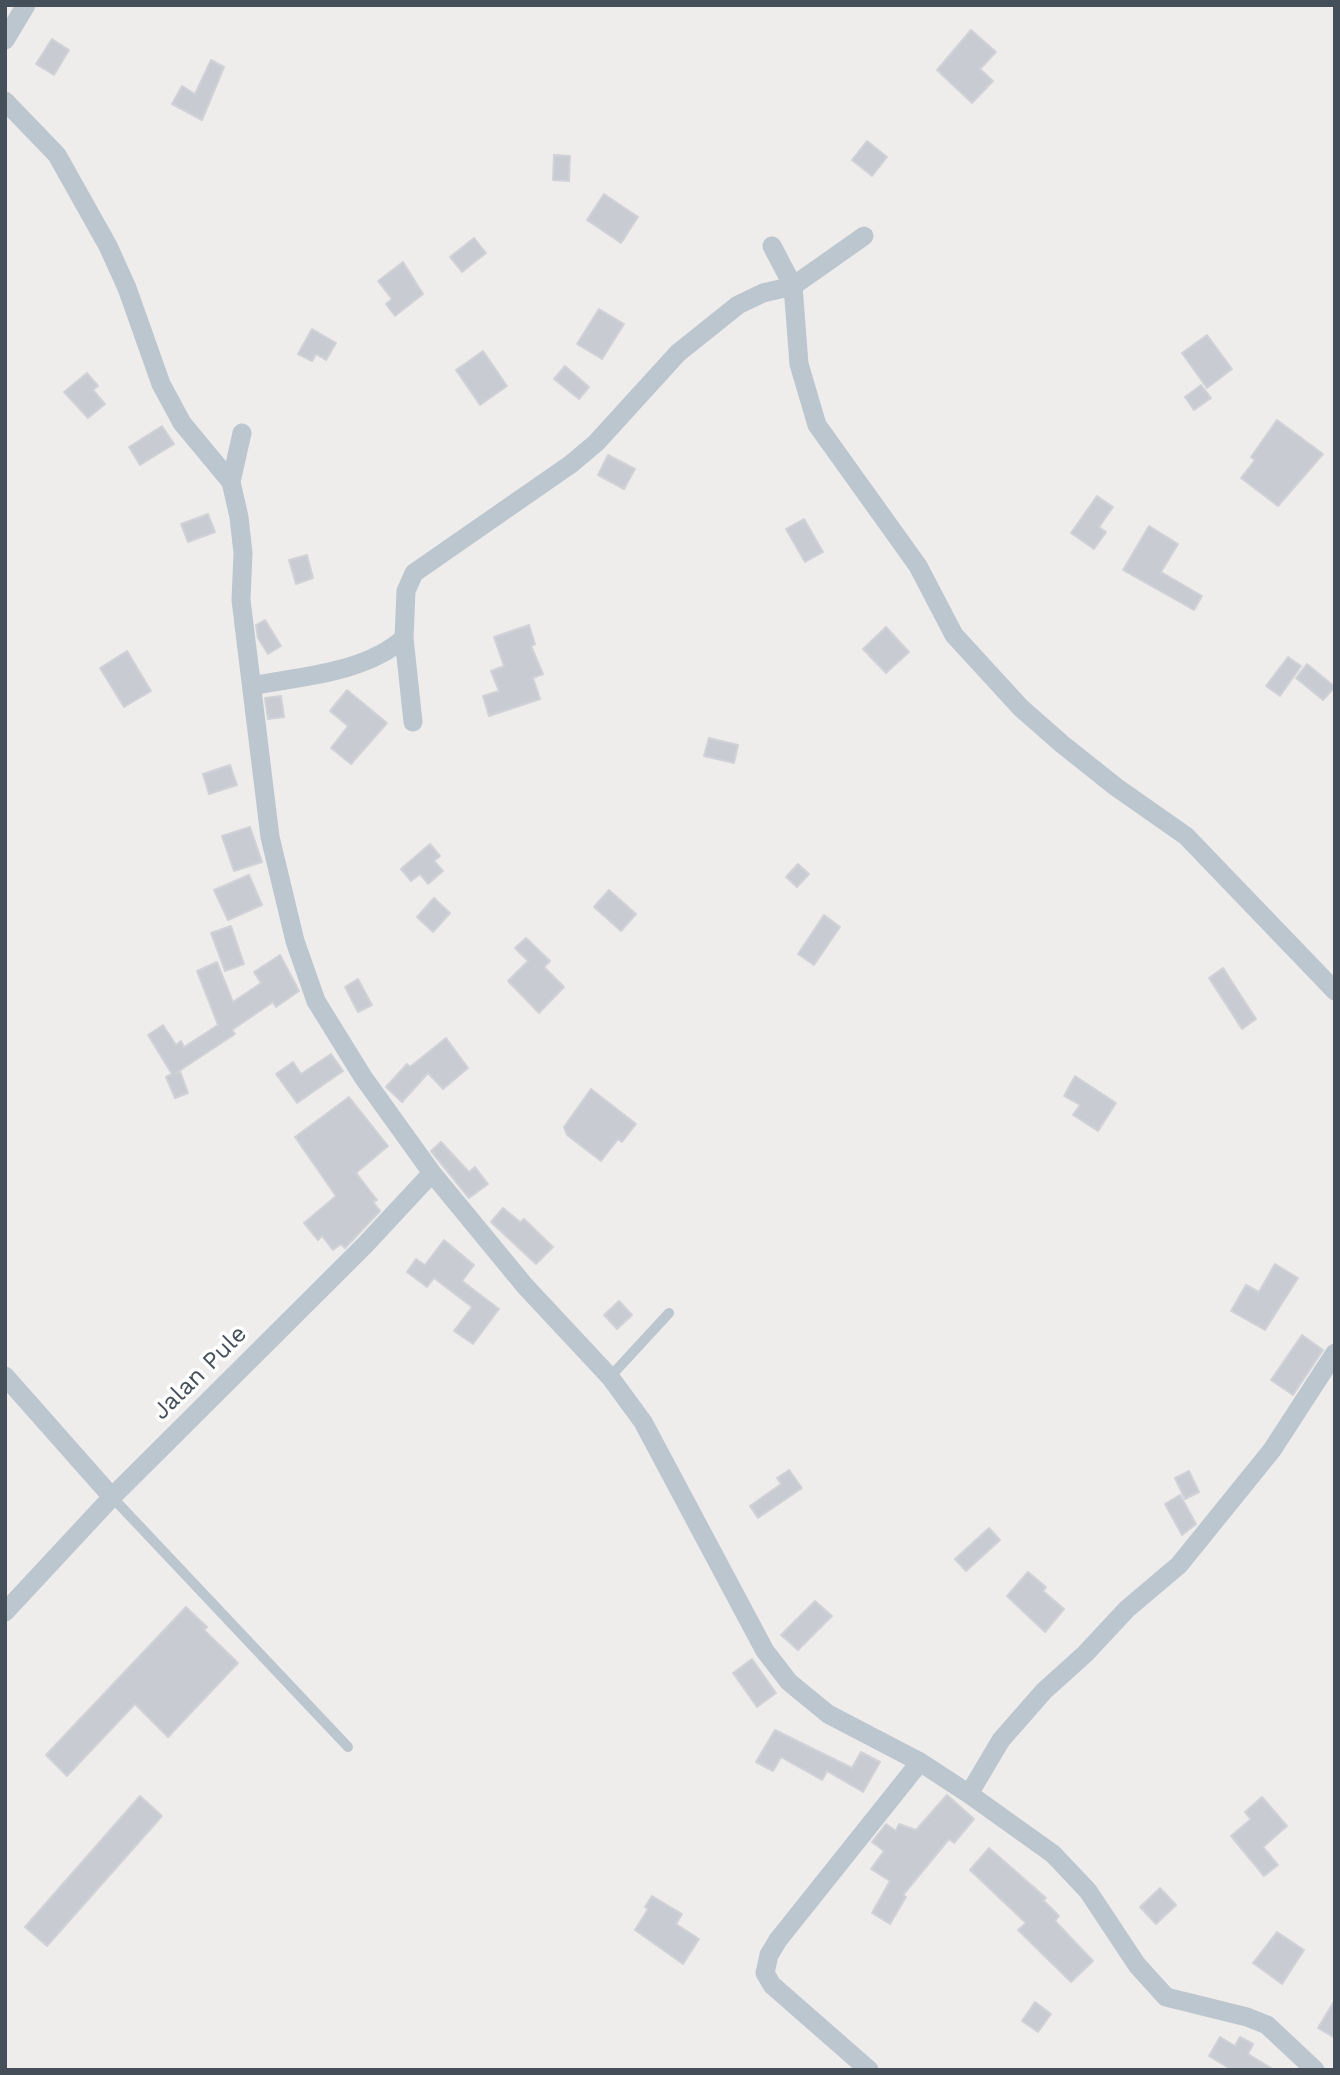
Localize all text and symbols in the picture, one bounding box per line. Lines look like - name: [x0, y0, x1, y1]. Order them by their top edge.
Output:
- street label: Jalan Pule: [147, 1320, 253, 1426]

